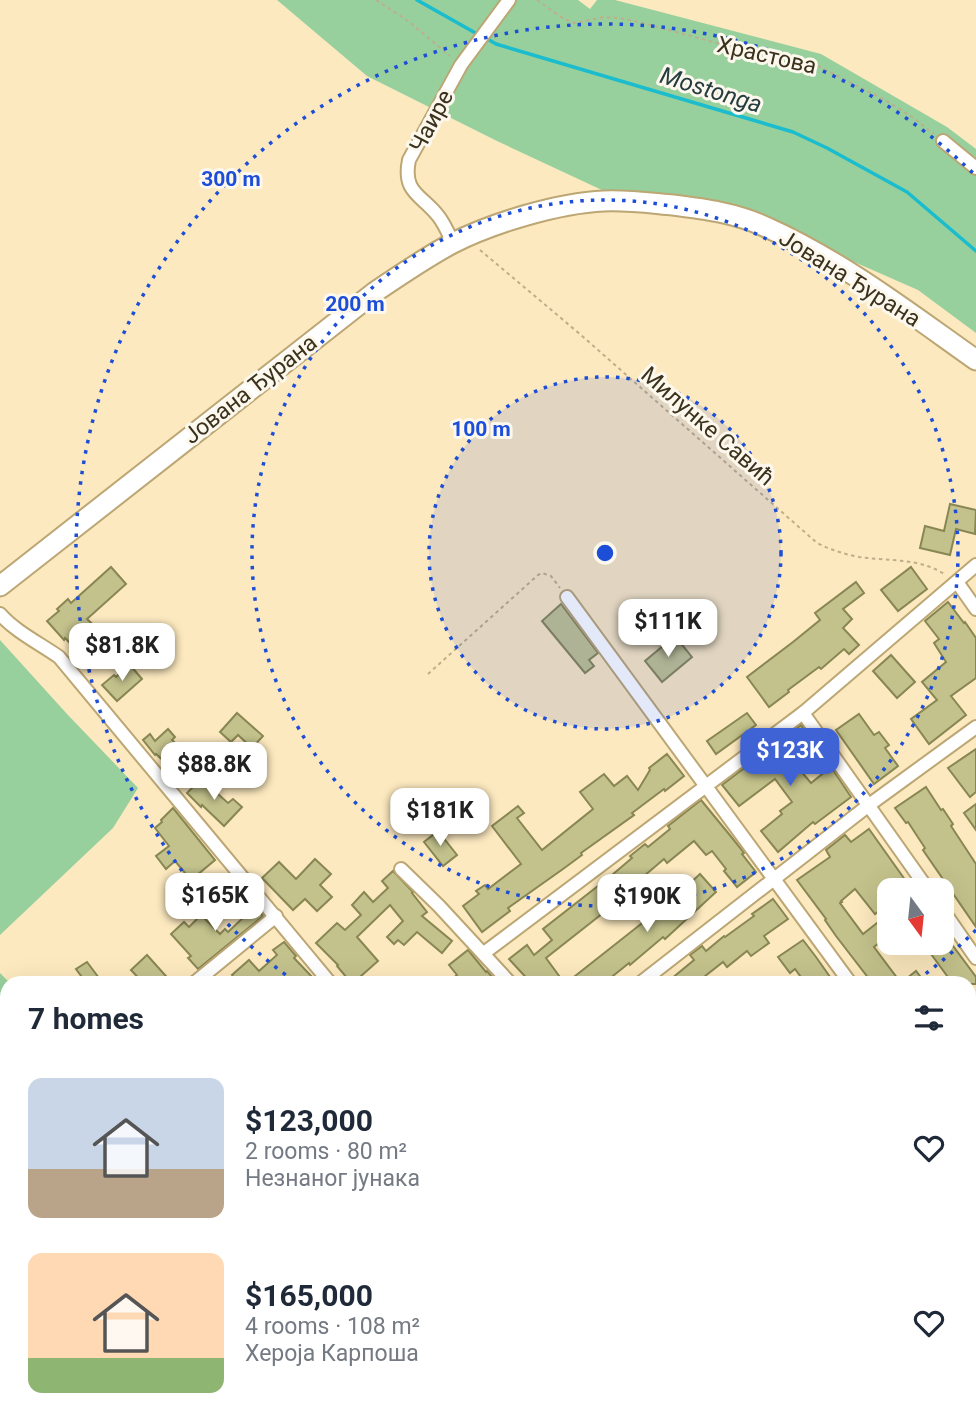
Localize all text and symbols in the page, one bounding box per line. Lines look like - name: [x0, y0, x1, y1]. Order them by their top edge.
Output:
- street label: Храстова: [715, 31, 819, 80]
- water label: Mostonga: [657, 61, 765, 119]
- street label: Чаире: [404, 85, 459, 157]
- text: 300 m: [201, 167, 261, 191]
- street label: Јована Ђурана: [774, 224, 925, 333]
- text: 200 m: [325, 292, 385, 316]
- street label: Јована Ђурана: [178, 329, 322, 450]
- street label: Милунке Савић: [635, 361, 780, 492]
- text: 100 m: [451, 417, 511, 441]
- centre of rings: [593, 541, 617, 565]
- pin: $111K: [619, 600, 717, 659]
- text: $111K: [634, 608, 702, 635]
- pin: $81.8K: [65, 624, 179, 683]
- text: $81.8K: [85, 632, 159, 659]
- pin: $123K: [741, 728, 839, 788]
- text: $123K: [756, 737, 824, 764]
- pin: $88.8K: [157, 742, 271, 802]
- text: $88.8K: [177, 751, 251, 778]
- pin: $181K: [391, 788, 489, 848]
- text: $181K: [406, 797, 474, 824]
- pin: $165K: [166, 874, 264, 933]
- pin: $190K: [598, 874, 696, 934]
- north arrow: [877, 878, 954, 956]
- map controls: [877, 878, 954, 955]
- text: $165K: [181, 882, 249, 909]
- text: $190K: [613, 883, 681, 910]
- icon: filters: [910, 999, 948, 1037]
- text: 7 homes: [28, 1001, 144, 1036]
- text: $123,000: [245, 1103, 373, 1138]
- icon: home: [84, 1106, 168, 1190]
- icon: heart: [910, 1129, 948, 1167]
- text: 2 rooms · 80 m²: [245, 1138, 407, 1165]
- text: Незнаног јунака: [245, 1165, 420, 1192]
- text: $165,000: [245, 1278, 373, 1313]
- icon: home: [84, 1281, 168, 1365]
- icon: heart: [910, 1304, 948, 1342]
- text: 4 rooms · 108 m²: [245, 1313, 420, 1340]
- text: Хероја Карпоша: [245, 1340, 419, 1367]

